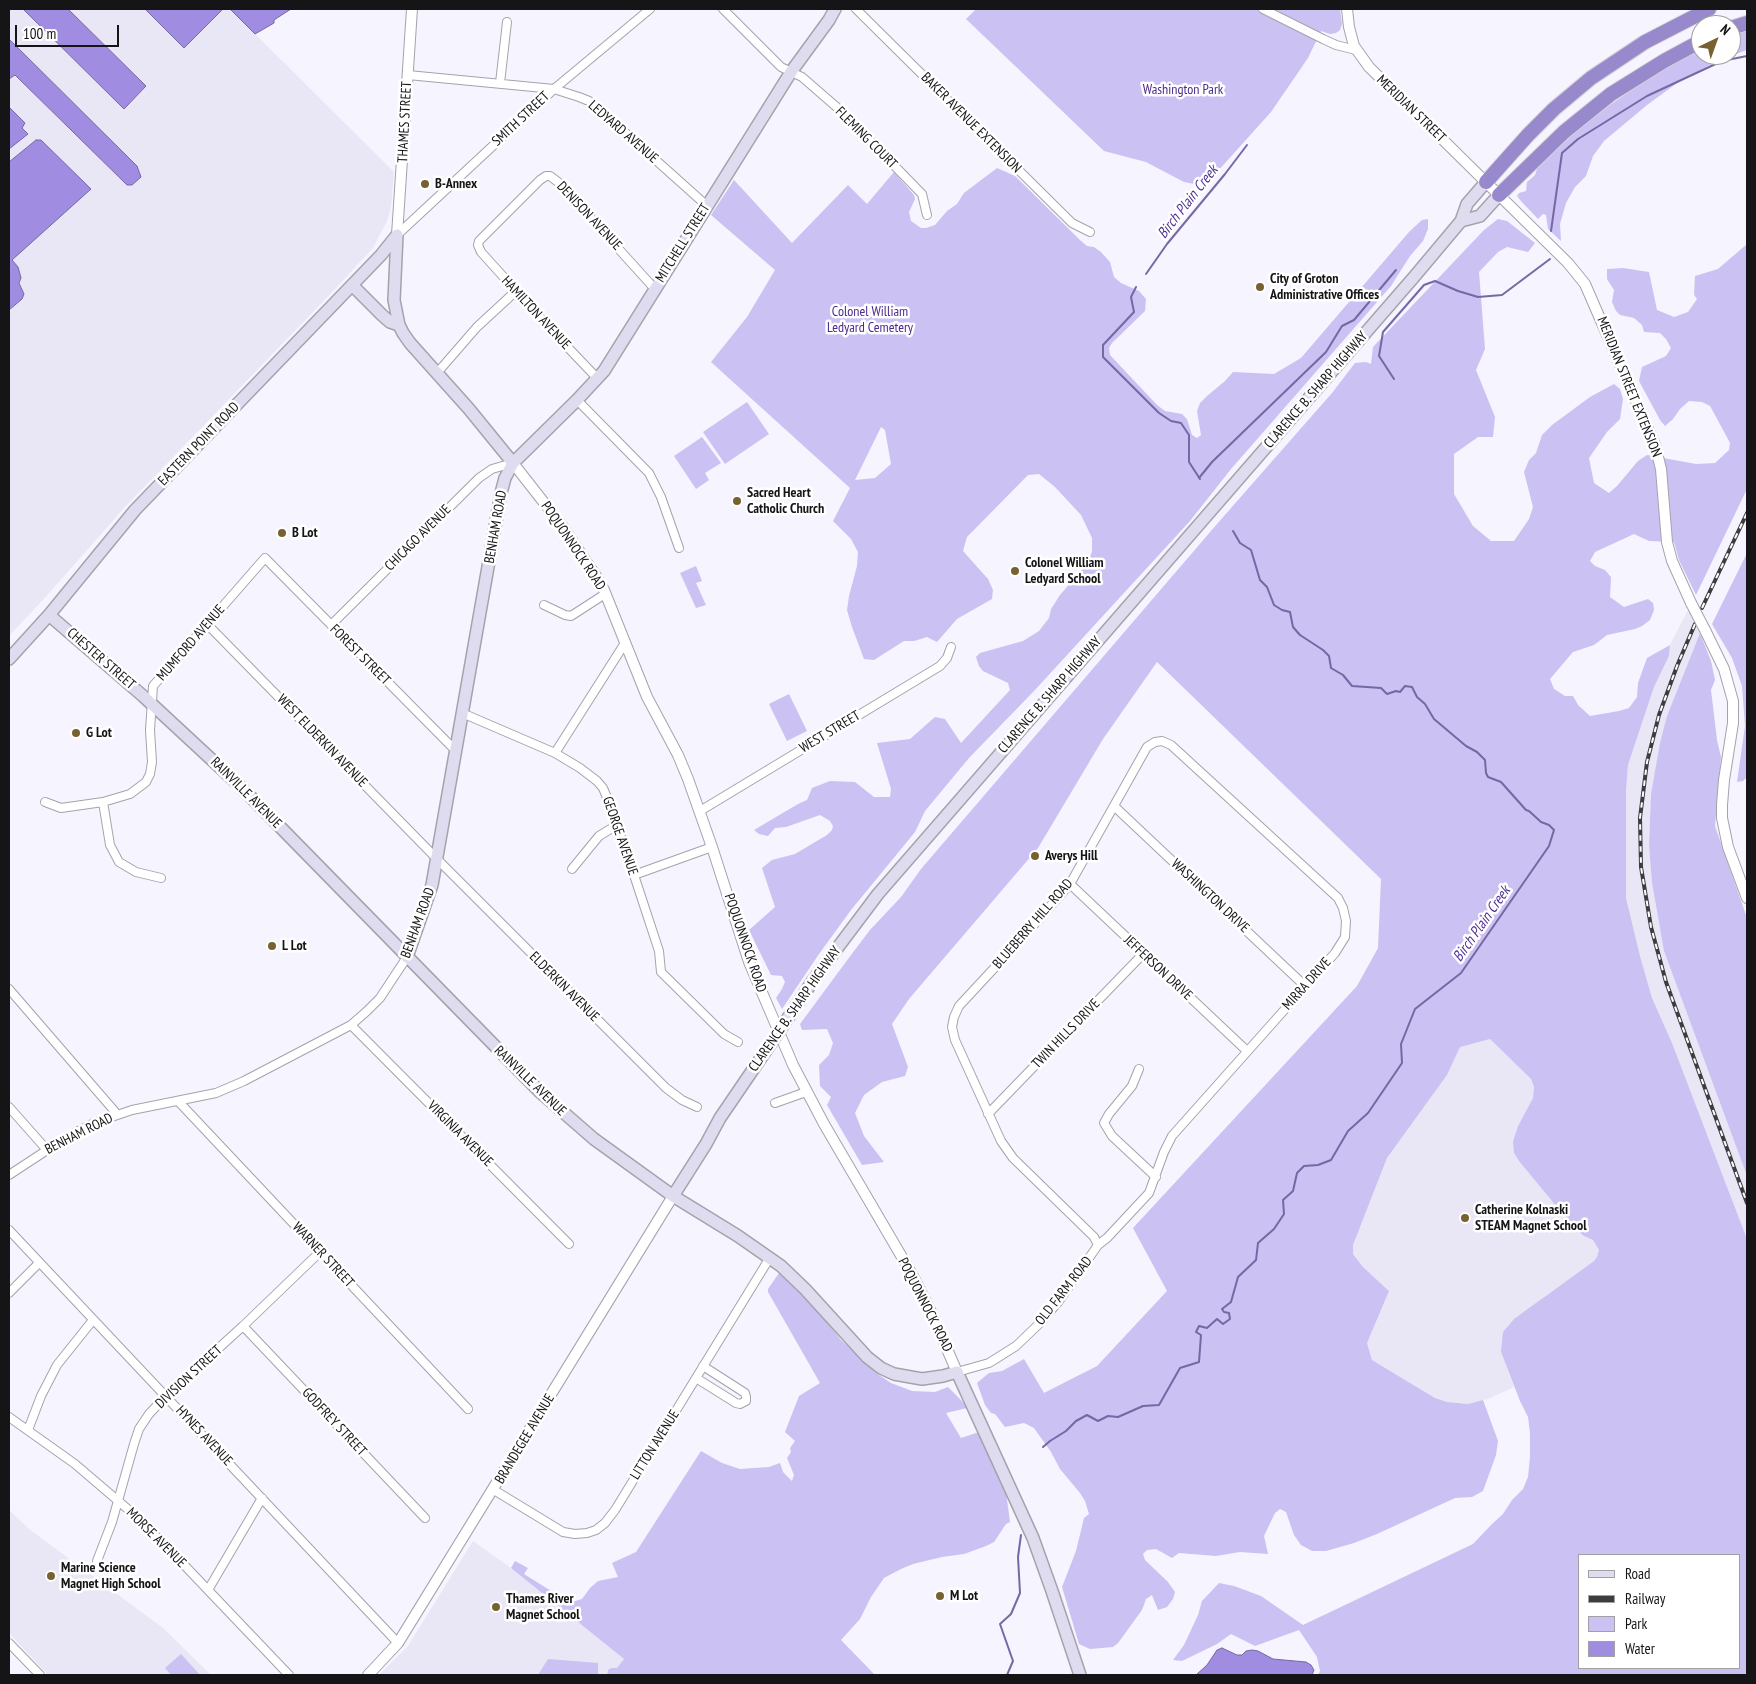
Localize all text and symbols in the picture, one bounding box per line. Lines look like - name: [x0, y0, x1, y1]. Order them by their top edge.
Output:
- scale bar: [18, 15, 121, 47]
- north arrow: [1691, 15, 1741, 65]
- text: N: [1717, 20, 1734, 39]
- text: 100 m: [23, 24, 56, 43]
- street label: BAKER AVENUE EXTENSION: [917, 69, 1025, 177]
- street label: MERIDIAN STREET: [1373, 72, 1449, 146]
- street label: THAMES STREET: [394, 81, 416, 163]
- park label: Washington Park: [1143, 82, 1223, 98]
- street label: SMITH STREET: [489, 88, 553, 150]
- street label: LEDYARD AVENUE: [585, 97, 661, 167]
- street label: FLEMING COURT: [832, 104, 900, 172]
- water label: Birch Plain Creek: [1154, 162, 1222, 242]
- place label: B-Annex: [435, 176, 477, 192]
- marker: B-Annex: [419, 178, 431, 190]
- street label: DENISON AVENUE: [553, 178, 625, 254]
- street label: MITCHELL STREET: [652, 201, 714, 285]
- place label: City of Groton Administrative Offices: [1270, 271, 1379, 304]
- street label: HAMILTON AVENUE: [498, 273, 574, 353]
- marker: City of Groton Administrative Offices: [1254, 281, 1266, 293]
- park label: Colonel William Ledyard Cemetery: [827, 304, 913, 336]
- street label: MERIDIAN STREET EXTENSION: [1593, 314, 1665, 460]
- street label: CLARENCE B. SHARP HIGHWAY: [1261, 328, 1371, 452]
- street label: EASTERN POINT ROAD: [155, 399, 243, 489]
- place label: Sacred Heart Catholic Church: [747, 485, 824, 518]
- street label: BENHAM ROAD: [481, 489, 511, 565]
- marker: Sacred Heart Catholic Church: [731, 495, 743, 507]
- street label: POQUONNOCK ROAD: [537, 499, 609, 593]
- street label: CHICAGO AVENUE: [381, 501, 455, 575]
- place label: B Lot: [292, 525, 318, 541]
- marker: B Lot: [276, 527, 288, 539]
- place label: Colonel William Ledyard School: [1025, 555, 1104, 588]
- marker: Colonel William Ledyard School: [1009, 565, 1021, 577]
- street label: MUMFORD AVENUE: [153, 602, 229, 684]
- street label: FOREST STREET: [326, 621, 394, 689]
- street label: CHESTER STREET: [63, 625, 139, 693]
- street label: CLARENCE B. SHARP HIGHWAY: [995, 633, 1105, 757]
- street label: WEST ELDERKIN AVENUE: [273, 691, 371, 791]
- street label: WEST STREET: [797, 707, 863, 757]
- place label: G Lot: [86, 725, 112, 741]
- marker: G Lot: [70, 727, 82, 739]
- street label: RAINVILLE AVENUE: [207, 754, 285, 832]
- street label: GEORGE AVENUE: [599, 794, 641, 878]
- place label: Averys Hill: [1045, 848, 1098, 864]
- marker: Averys Hill: [1029, 850, 1041, 862]
- street label: WASHINGTON DRIVE: [1167, 856, 1253, 936]
- street label: BLUEBERRY HILL ROAD: [989, 876, 1077, 972]
- water label: Birch Plain Creek: [1449, 883, 1515, 965]
- street label: BENHAM ROAD: [397, 885, 439, 961]
- street label: POQUONNOCK ROAD: [720, 891, 770, 995]
- street label: JEFFERSON DRIVE: [1120, 932, 1196, 1004]
- place label: L Lot: [282, 938, 307, 954]
- marker: L Lot: [266, 940, 278, 952]
- street label: CLARENCE B. SHARP HIGHWAY: [745, 943, 845, 1075]
- street label: ELDERKIN AVENUE: [526, 949, 602, 1025]
- street label: MIRRA DRIVE: [1279, 954, 1335, 1014]
- street label: TWIN HILLS DRIVE: [1029, 996, 1103, 1072]
- street label: RAINVILLE AVENUE: [491, 1042, 569, 1120]
- street label: VIRGINIA AVENUE: [424, 1098, 496, 1170]
- street label: BENHAM ROAD: [42, 1110, 116, 1158]
- place label: Catherine Kolnaski STEAM Magnet School: [1475, 1202, 1587, 1234]
- marker: Catherine Kolnaski STEAM Magnet School: [1459, 1212, 1471, 1224]
- street label: WARNER STREET: [289, 1219, 357, 1291]
- street label: OLD FARM ROAD: [1032, 1253, 1096, 1329]
- street label: POQUONNOCK ROAD: [894, 1255, 956, 1355]
- street label: DIVISION STREET: [152, 1342, 226, 1412]
- street label: GODFREY STREET: [298, 1384, 370, 1460]
- street label: BRANDEGEE AVENUE: [492, 1391, 558, 1487]
- street label: HYNES AVENUE: [172, 1403, 236, 1469]
- street label: LITTON AVENUE: [627, 1407, 683, 1483]
- street label: MORSE AVENUE: [123, 1505, 189, 1571]
- legend: [1578, 1554, 1741, 1669]
- place label: Marine Science Magnet High School: [61, 1560, 161, 1592]
- text: Road: [1625, 1564, 1651, 1583]
- marker: Marine Science Magnet High School: [45, 1570, 57, 1582]
- place label: M Lot: [950, 1588, 978, 1604]
- text: Railway: [1625, 1589, 1665, 1608]
- marker: M Lot: [934, 1590, 946, 1602]
- place label: Thames River Magnet School: [506, 1591, 580, 1624]
- marker: Thames River Magnet School: [490, 1601, 502, 1613]
- text: Park: [1625, 1614, 1647, 1633]
- text: Water: [1625, 1639, 1655, 1658]

